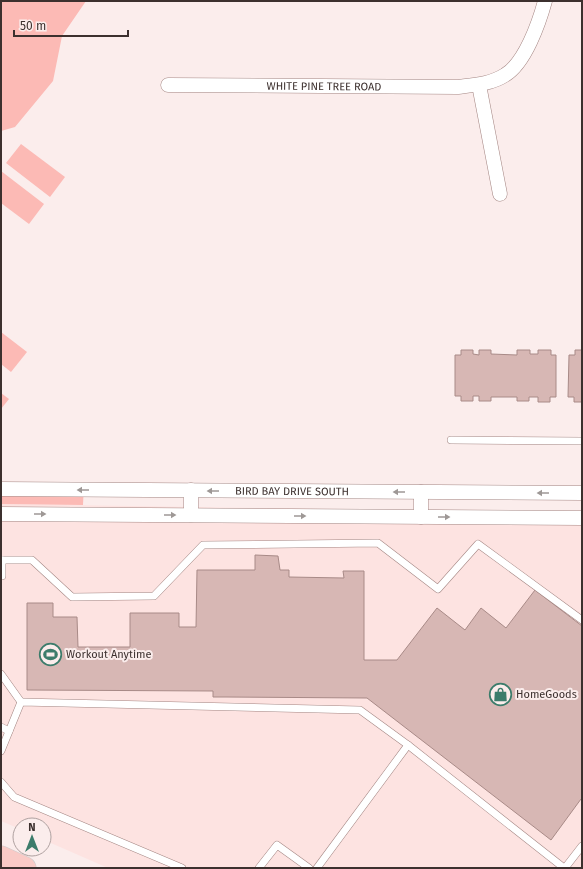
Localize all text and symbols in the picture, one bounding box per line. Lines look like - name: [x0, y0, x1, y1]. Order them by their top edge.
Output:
- scale bar: [14, 12, 128, 38]
- text: 50 m: [20, 19, 46, 33]
- street label: WHITE PINE TREE ROAD: [267, 79, 381, 93]
- street label: BIRD BAY DRIVE SOUTH: [235, 484, 349, 498]
- one-way arrow: [76, 487, 89, 493]
- one-way arrow: [206, 488, 219, 494]
- one-way arrow: [392, 489, 405, 495]
- one-way arrow: [536, 490, 549, 496]
- one-way arrow: [34, 511, 47, 517]
- one-way arrow: [164, 512, 177, 518]
- one-way arrow: [294, 513, 307, 519]
- one-way arrow: [438, 514, 451, 520]
- sports icon: Workout Anytime: [37, 641, 63, 667]
- place label: Workout Anytime: [66, 648, 151, 661]
- shop icon: HomeGoods: [487, 681, 513, 707]
- place label: HomeGoods: [516, 688, 577, 701]
- north arrow: [12, 817, 52, 857]
- text: N: [28, 821, 36, 834]

